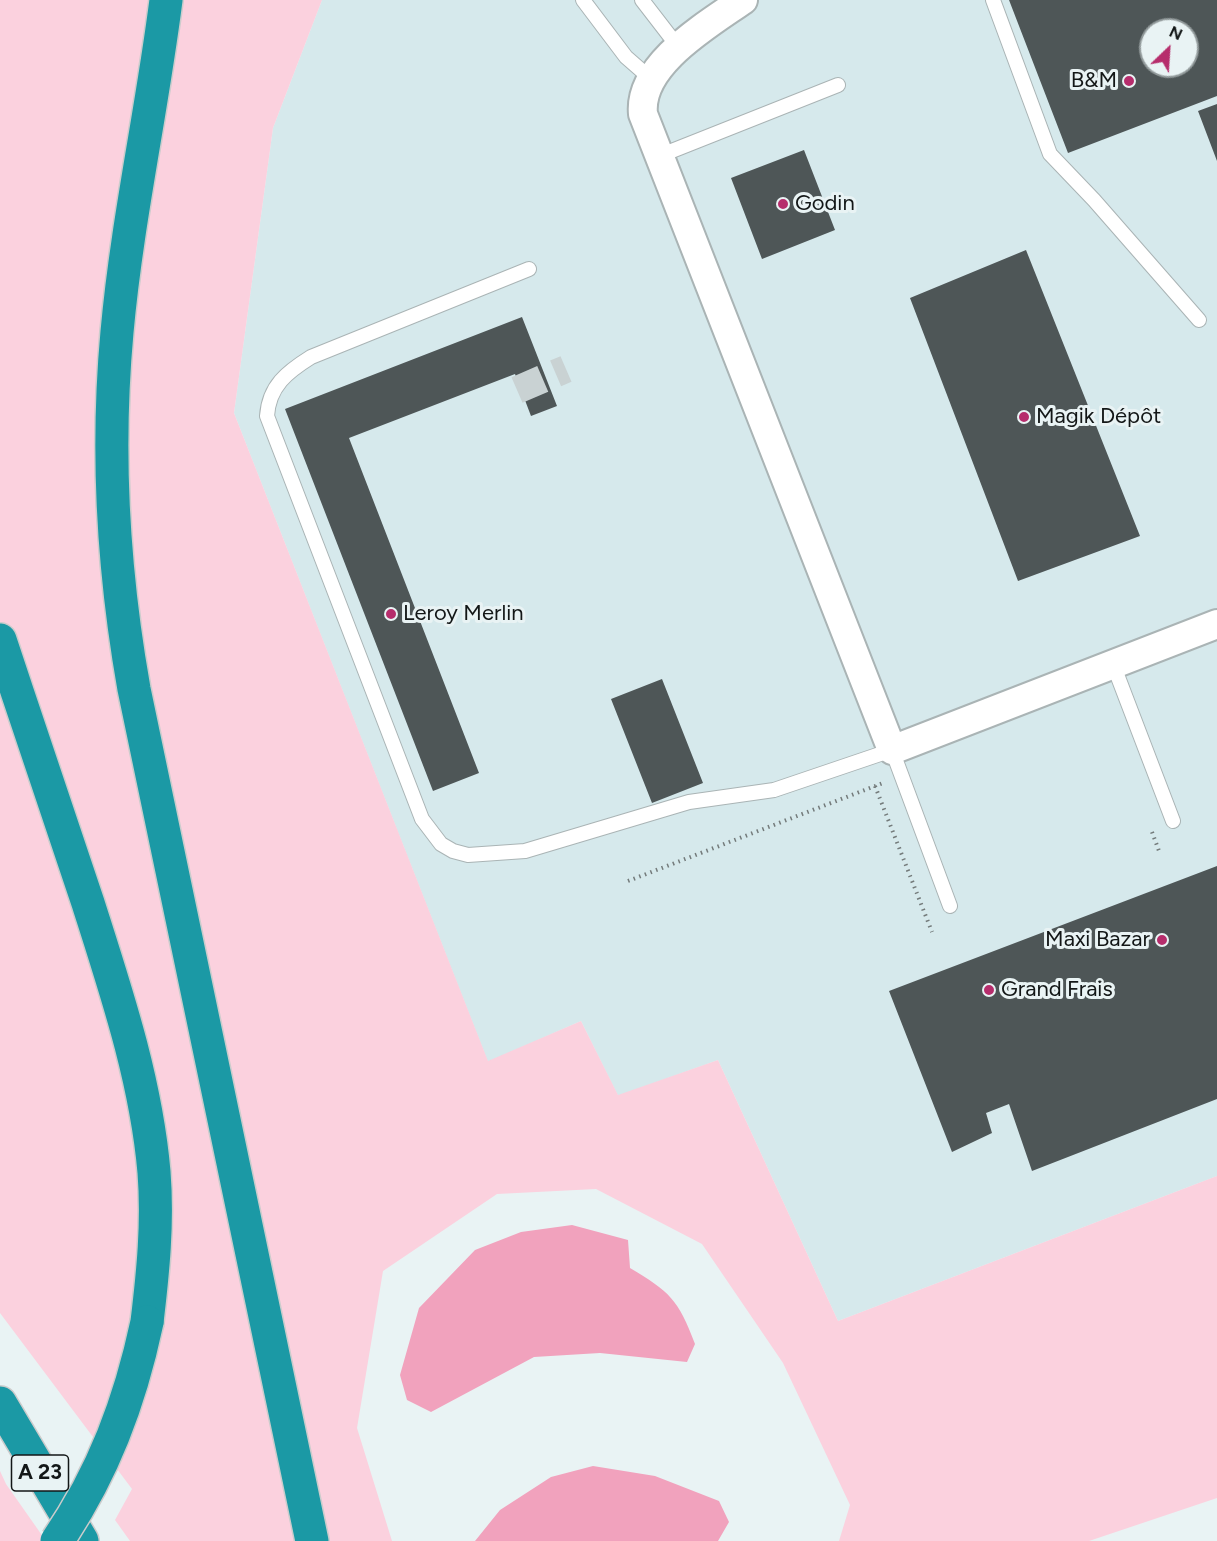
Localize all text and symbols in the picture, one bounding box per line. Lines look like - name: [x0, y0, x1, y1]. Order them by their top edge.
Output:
- north arrow: [1139, 18, 1199, 78]
- text: N: [1166, 22, 1186, 44]
- place label: B&M: [1071, 68, 1117, 94]
- marker: B&M: [1122, 74, 1136, 88]
- place label: Godin: [795, 191, 855, 217]
- marker: Godin: [776, 197, 790, 211]
- place label: Magik Dépôt: [1036, 404, 1161, 430]
- marker: Magik Dépôt: [1017, 410, 1031, 424]
- place label: Leroy Merlin: [403, 601, 524, 627]
- marker: Leroy Merlin: [384, 607, 398, 621]
- place label: Maxi Bazar: [1045, 927, 1150, 953]
- marker: Maxi Bazar: [1155, 933, 1169, 947]
- place label: Grand Frais: [1001, 977, 1113, 1003]
- marker: Grand Frais: [982, 983, 996, 997]
- road number: A 23: [12, 1455, 68, 1491]

